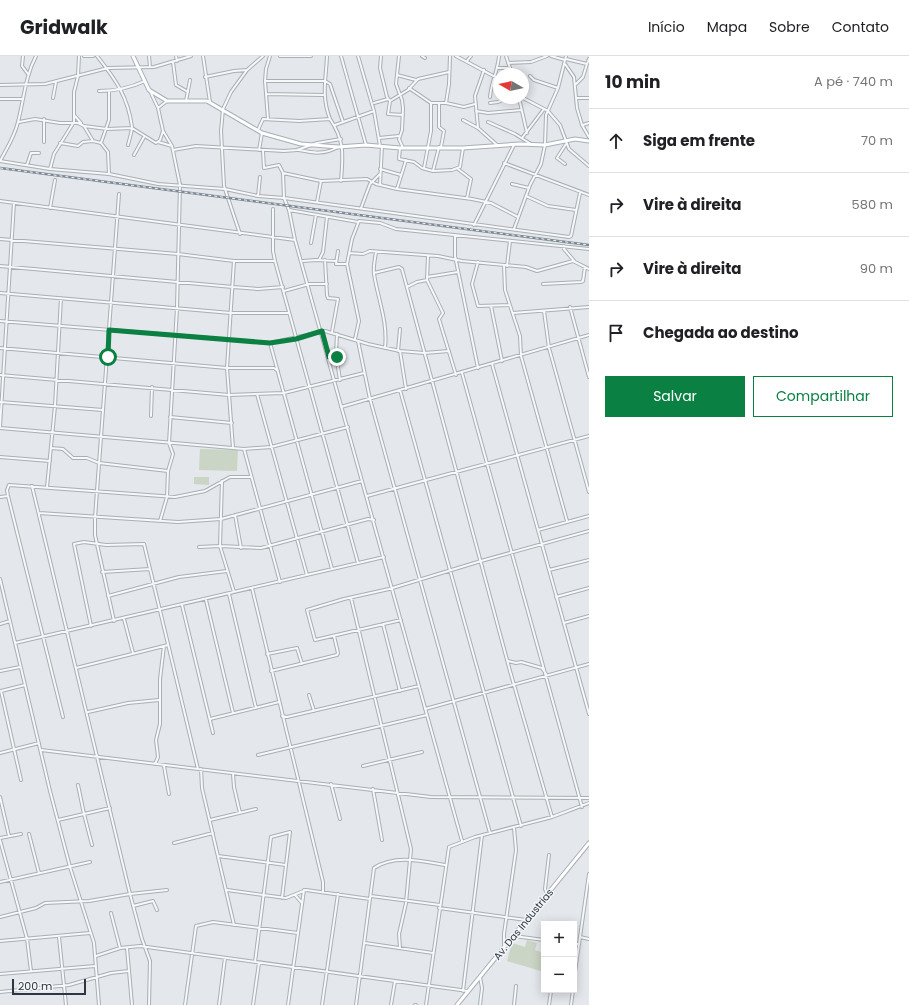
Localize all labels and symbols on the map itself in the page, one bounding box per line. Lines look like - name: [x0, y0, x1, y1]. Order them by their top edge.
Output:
- north arrow: [493, 68, 529, 104]
- route start: [99, 348, 117, 366]
- route end: [328, 348, 346, 366]
- street label: Av. Das Industrias: [490, 885, 557, 963]
- scale bar: [12, 977, 86, 996]

